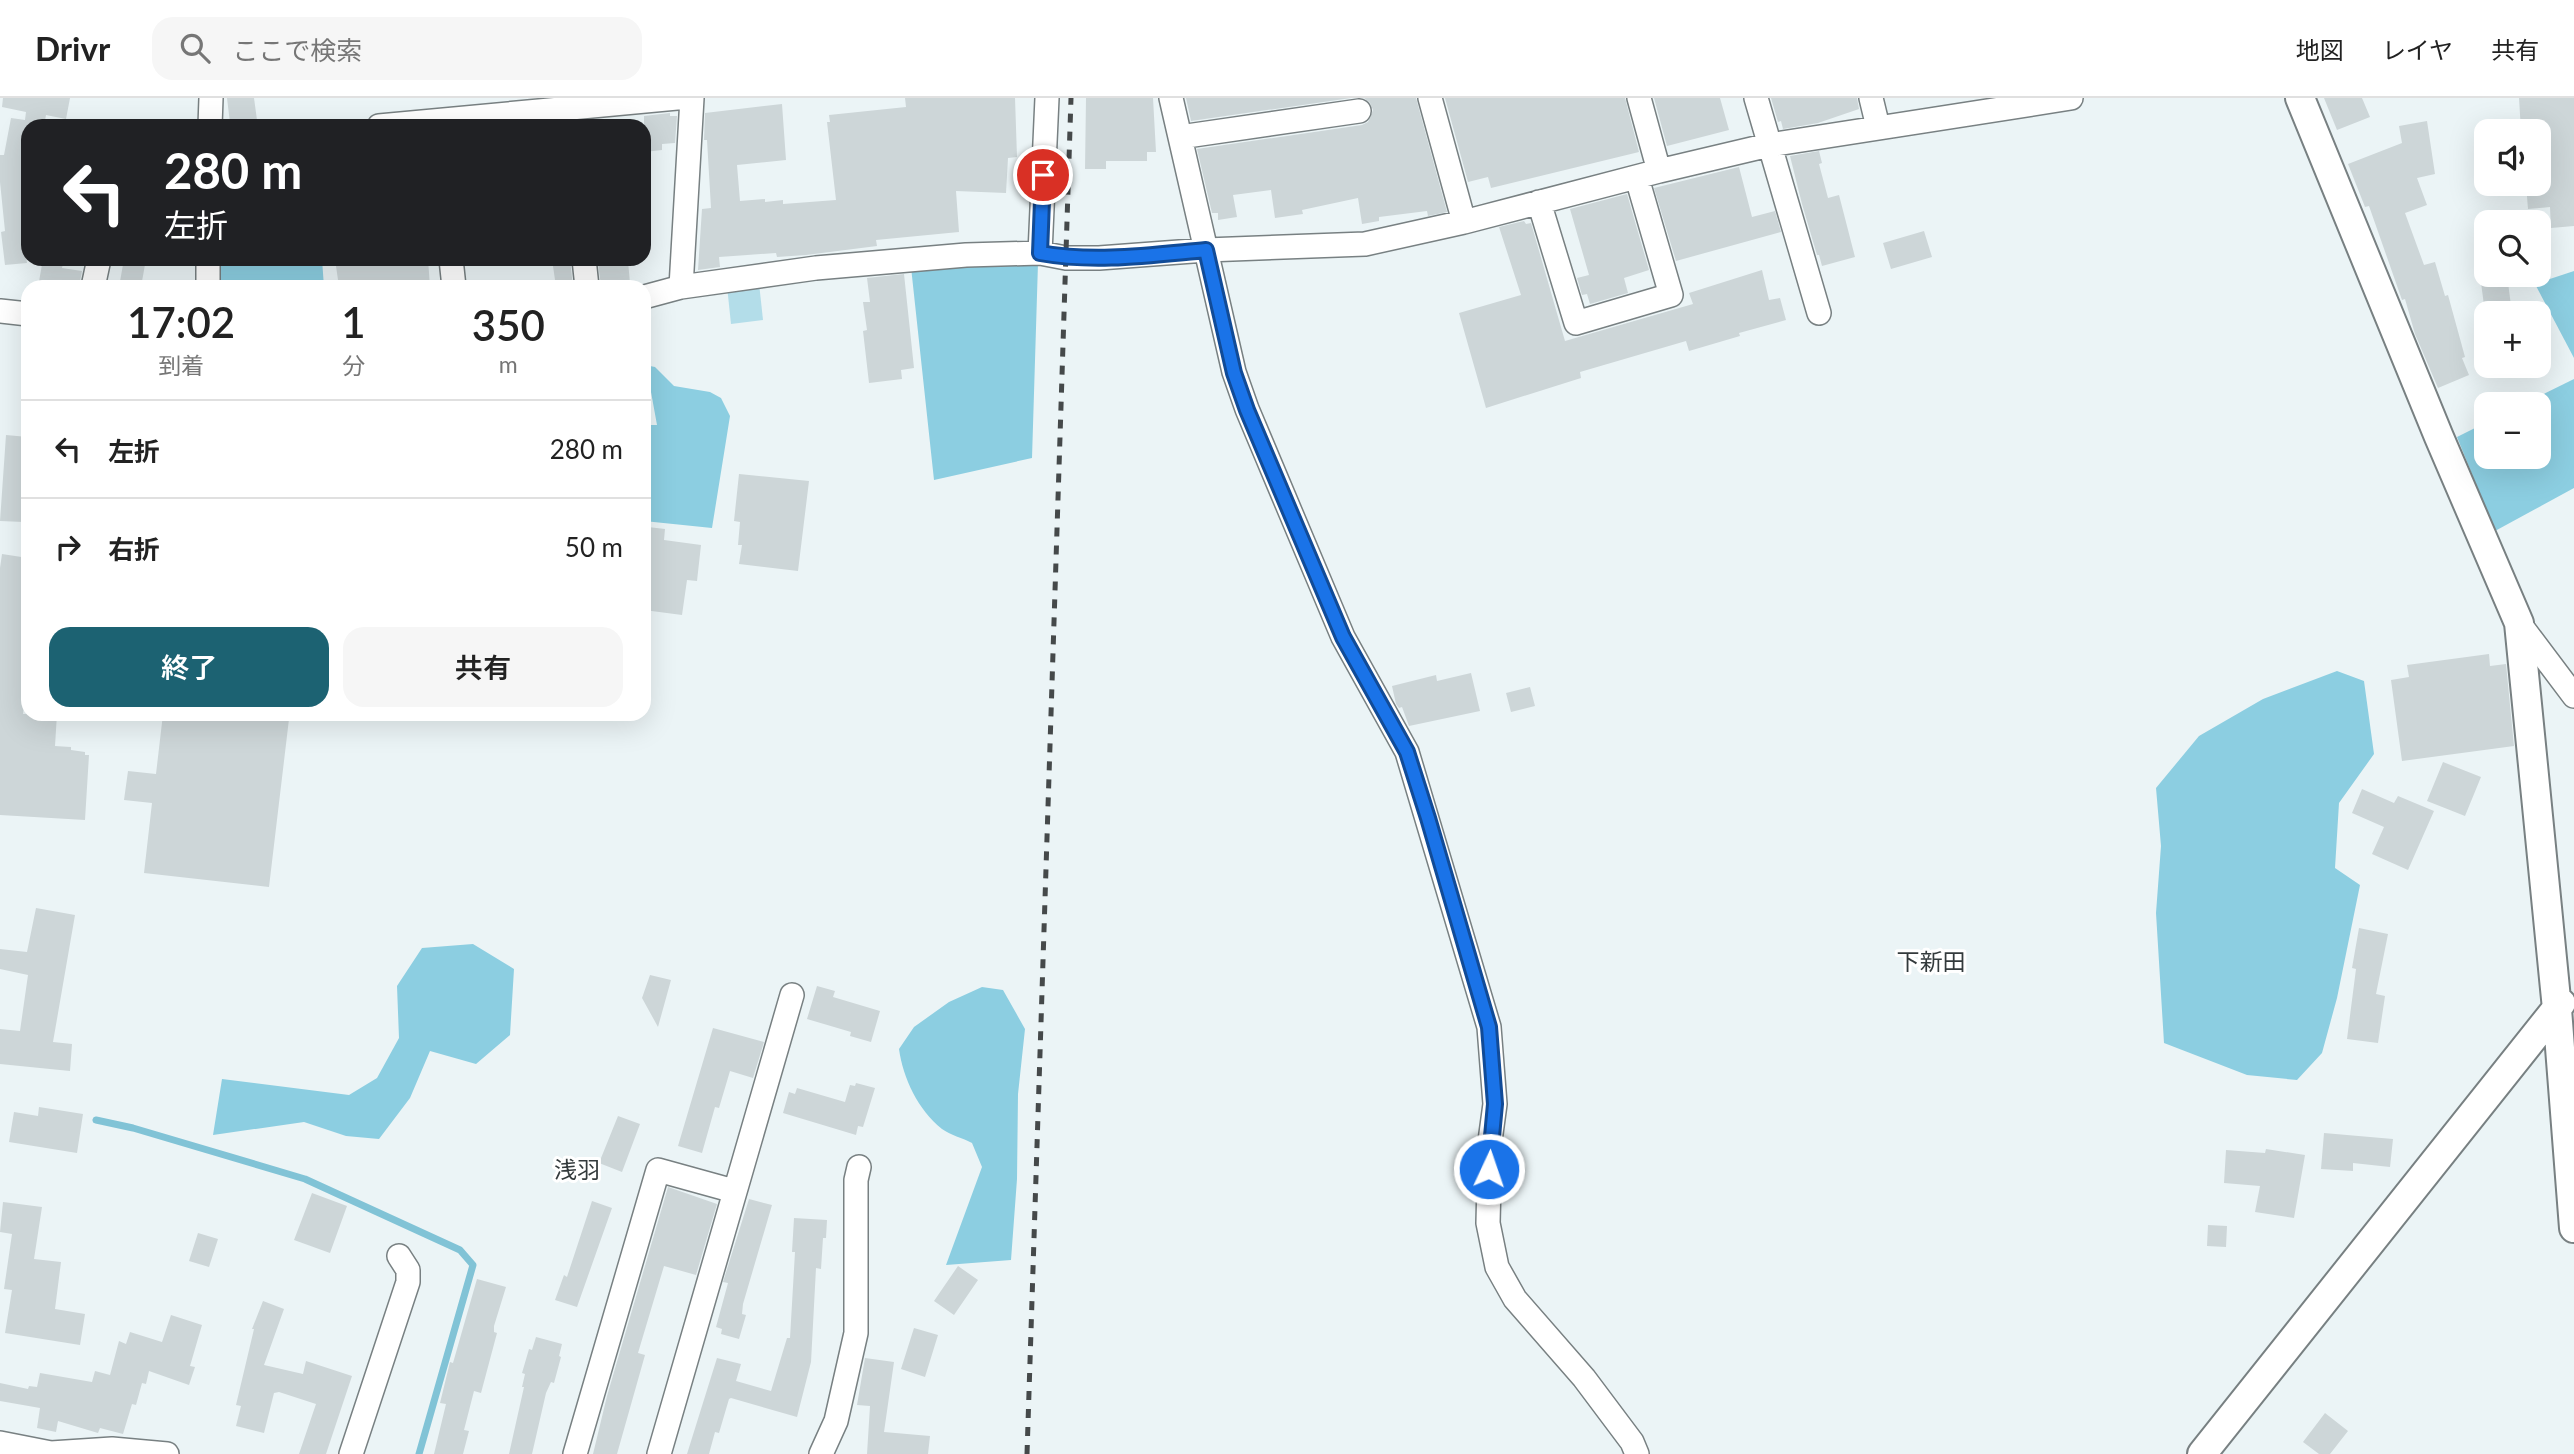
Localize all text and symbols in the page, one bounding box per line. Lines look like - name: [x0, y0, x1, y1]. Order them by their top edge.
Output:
- search box: [152, 17, 642, 80]
- text: Drivr: [35, 28, 110, 68]
- icon: search: [176, 29, 214, 67]
- text: ここで検索: [232, 34, 362, 66]
- text: 地図: [2296, 35, 2344, 64]
- text: レイヤ: [2382, 35, 2453, 64]
- text: 共有: [2491, 35, 2539, 64]
- map controls: [2474, 119, 2551, 469]
- button: sound: [2474, 119, 2551, 196]
- text: 280 m: [164, 141, 302, 199]
- pin: [1013, 145, 1073, 205]
- icon: left: [49, 147, 140, 238]
- icon: arrive: [1024, 156, 1062, 194]
- text: 左折: [164, 205, 228, 244]
- button: search: [2474, 210, 2551, 287]
- text: 17:02: [127, 297, 235, 347]
- text: 1: [341, 297, 366, 347]
- text: 350: [472, 300, 545, 350]
- button: +: [2474, 301, 2551, 378]
- text: m: [499, 350, 518, 378]
- text: 到着: [158, 351, 204, 379]
- text: 分: [342, 351, 365, 379]
- button: −: [2474, 392, 2551, 469]
- icon: left: [49, 430, 87, 468]
- text: 280 m: [550, 433, 623, 465]
- text: 左折: [108, 435, 160, 467]
- icon: right: [49, 528, 87, 566]
- text: 50 m: [565, 531, 623, 563]
- text: 右折: [108, 533, 160, 565]
- button: 終了: [49, 627, 329, 707]
- button: 共有: [343, 627, 623, 707]
- district label: 下新田: [1897, 947, 1966, 975]
- position arrow: [1452, 1132, 1526, 1206]
- district label: 浅羽: [554, 1155, 600, 1183]

